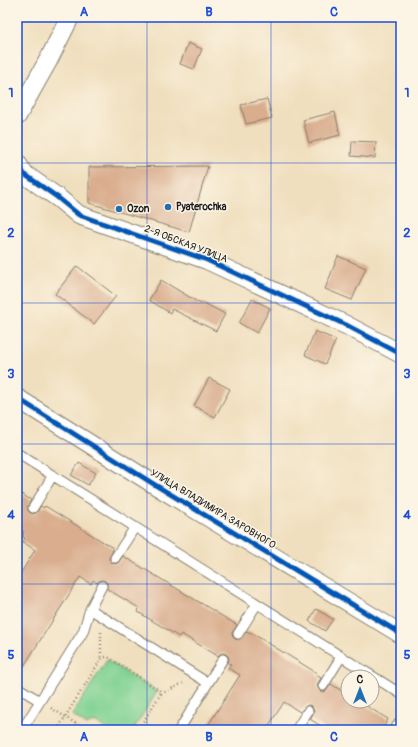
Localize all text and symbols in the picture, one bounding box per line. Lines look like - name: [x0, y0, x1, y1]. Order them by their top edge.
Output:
- text: A: [80, 4, 89, 20]
- text: B: [205, 4, 213, 20]
- text: C: [330, 4, 338, 20]
- text: 1: [8, 85, 14, 101]
- text: 1: [404, 85, 410, 101]
- place label: Pyaterochka: [176, 201, 227, 213]
- marker: Pyaterochka: [163, 202, 173, 212]
- place label: Ozon: [127, 203, 150, 215]
- marker: Ozon: [114, 204, 124, 214]
- street label: 2-Я ОБСКАЯ УЛИЦА: [143, 223, 230, 266]
- text: 2: [7, 225, 15, 241]
- text: 2: [403, 225, 411, 241]
- text: 3: [7, 366, 15, 382]
- text: 3: [403, 366, 411, 382]
- street label: УЛИЦА ВЛАДИМИРА ЗАРОВНОГО: [148, 467, 278, 551]
- text: 4: [7, 507, 15, 523]
- text: 4: [403, 507, 411, 523]
- text: 5: [7, 647, 15, 663]
- text: 5: [403, 647, 411, 663]
- north arrow: [340, 669, 380, 709]
- text: С: [357, 673, 364, 686]
- text: A: [80, 729, 89, 745]
- text: B: [205, 729, 213, 745]
- text: C: [330, 729, 338, 745]

